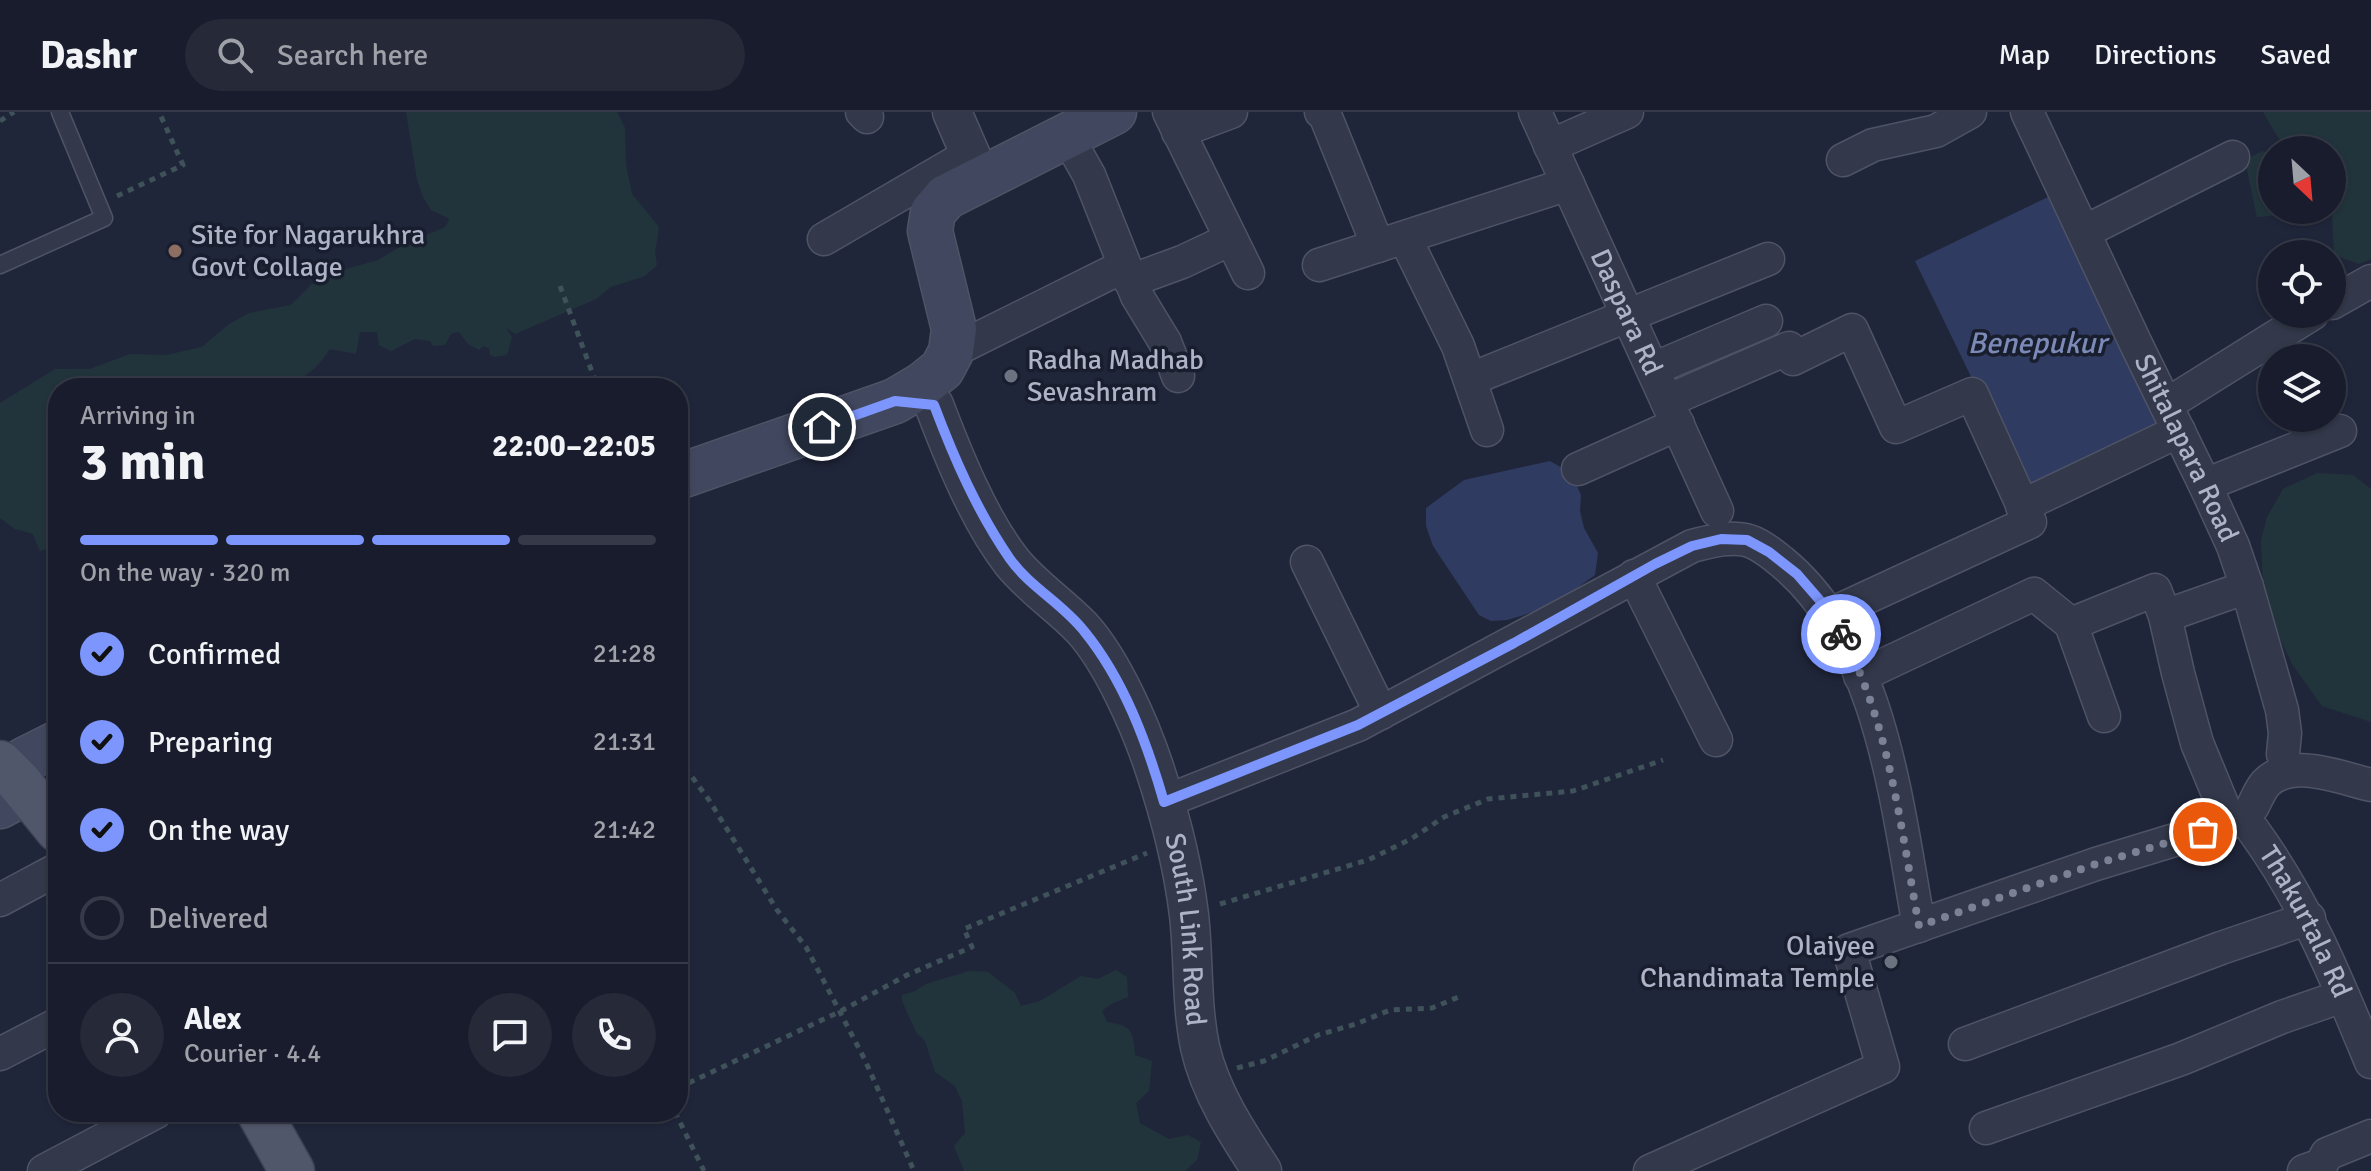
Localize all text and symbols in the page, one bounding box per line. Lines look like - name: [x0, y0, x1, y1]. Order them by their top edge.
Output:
- search box: [185, 19, 745, 91]
- text: Dashr: [40, 32, 137, 79]
- icon: search: [213, 33, 257, 77]
- text: Search here: [277, 37, 428, 74]
- text: Map: [1998, 38, 2050, 72]
- text: Directions: [2094, 38, 2216, 72]
- text: Saved: [2260, 38, 2331, 72]
- north arrow: [2258, 136, 2346, 224]
- map controls: [2258, 136, 2346, 432]
- place label: Site for Nagarukhra Govt Collage: [191, 218, 425, 284]
- button: locate: [2258, 240, 2346, 328]
- marker: Site for Nagarukhra Govt Collage: [166, 242, 184, 260]
- street label: Daspara Rd: [1583, 244, 1670, 381]
- water label: Benepukur: [1968, 325, 2110, 362]
- place label: Radha Madhab Sevashram: [1027, 343, 1204, 409]
- button: layers: [2258, 344, 2346, 432]
- street label: Shitalapara Road: [2127, 349, 2246, 547]
- marker: Radha Madhab Sevashram: [1002, 367, 1020, 385]
- pin: [788, 393, 856, 461]
- text: Arriving in: [80, 400, 196, 432]
- icon: home: [800, 405, 844, 449]
- text: 22:00–22:05: [492, 428, 656, 465]
- text: 3 min: [80, 430, 206, 494]
- text: On the way · 320 m: [80, 557, 290, 589]
- courier: [1801, 594, 1881, 674]
- icon: bike: [1819, 612, 1863, 656]
- icon: check: [80, 632, 124, 676]
- text: Confirmed: [148, 636, 281, 673]
- text: 21:28: [593, 638, 656, 670]
- icon: check: [80, 720, 124, 764]
- text: Preparing: [148, 724, 273, 761]
- text: 21:31: [593, 726, 656, 758]
- pin: [2169, 798, 2237, 866]
- icon: check: [80, 808, 124, 852]
- icon: bag: [2181, 810, 2225, 854]
- text: On the way: [148, 812, 289, 849]
- text: 21:42: [593, 814, 656, 846]
- street label: South Link Road: [1157, 830, 1213, 1028]
- street label: Thakurtala Rd: [2252, 839, 2359, 1003]
- text: Delivered: [148, 900, 269, 937]
- place label: Olaiyee Chandimata Temple: [1640, 929, 1875, 995]
- marker: Olaiyee Chandimata Temple: [1882, 953, 1900, 971]
- button: person: [80, 993, 164, 1077]
- button: chat: [468, 993, 552, 1077]
- button: phone: [572, 993, 656, 1077]
- text: Alex: [184, 1001, 241, 1038]
- text: Courier · 4.4: [184, 1038, 321, 1070]

